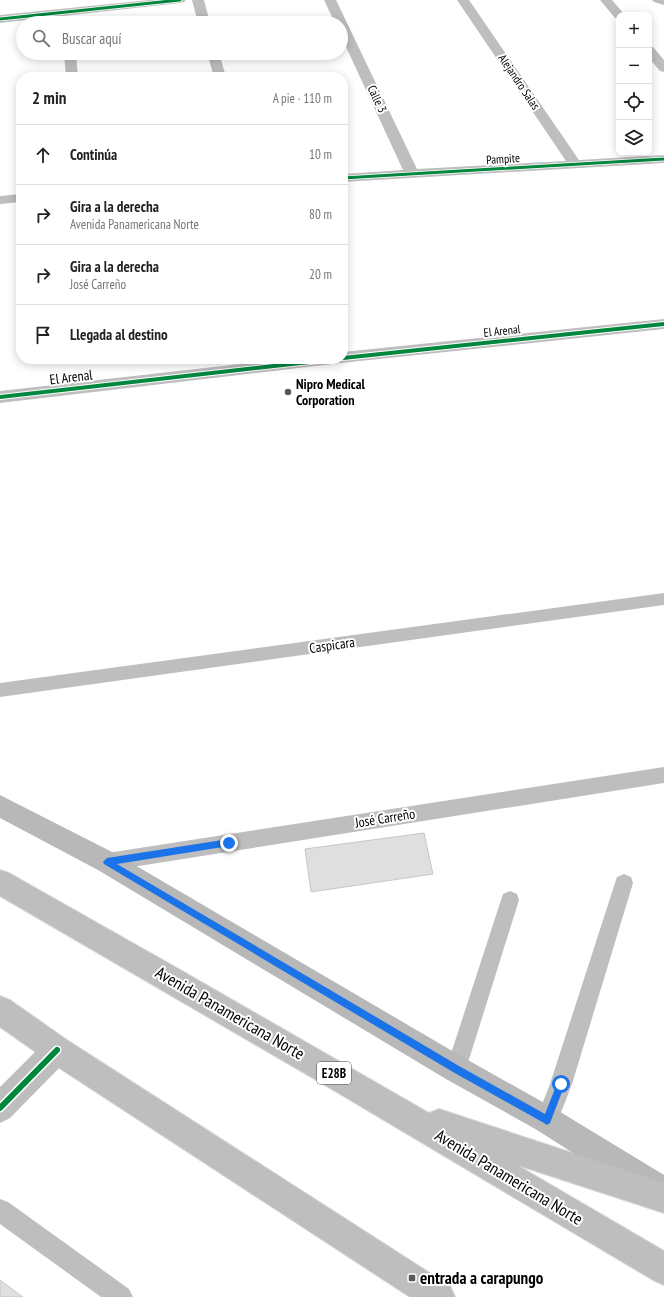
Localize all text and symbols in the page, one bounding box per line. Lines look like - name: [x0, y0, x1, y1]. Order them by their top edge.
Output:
- map controls: [616, 12, 652, 156]
- button: +: [616, 12, 652, 48]
- search box: [16, 16, 348, 60]
- icon: search: [30, 27, 52, 49]
- text: Buscar aquí: [62, 29, 122, 48]
- button: −: [616, 48, 652, 84]
- street label: Alejandro Salas: [495, 51, 543, 112]
- street label: Calle 3: [365, 83, 390, 115]
- button: locate: [616, 84, 652, 120]
- text: 2 min: [32, 87, 66, 109]
- text: A pie · 110 m: [273, 90, 332, 107]
- button: layers: [616, 120, 652, 156]
- icon: ahead: [32, 144, 54, 166]
- text: Continúa: [70, 145, 117, 164]
- text: 10 m: [309, 146, 332, 163]
- street label: Pampite: [486, 150, 520, 167]
- text: Gira a la derecha: [70, 197, 159, 216]
- icon: right: [32, 204, 54, 226]
- text: 80 m: [309, 206, 332, 223]
- text: Avenida Panamericana Norte: [70, 216, 199, 233]
- text: Gira a la derecha: [70, 257, 159, 276]
- icon: right: [32, 264, 54, 286]
- text: 20 m: [309, 266, 332, 283]
- text: José Carreño: [70, 276, 126, 293]
- street label: El Arenal: [483, 321, 521, 340]
- icon: arrive: [32, 324, 54, 346]
- text: Llegada al destino: [70, 325, 168, 344]
- street label: El Arenal: [49, 365, 94, 389]
- place label: Nipro Medical Corporation: [296, 375, 366, 409]
- marker: Nipro Medical Corporation: [283, 387, 293, 397]
- street label: Caspicara: [308, 633, 356, 657]
- street label: José Carreño: [353, 804, 416, 832]
- route end: [220, 834, 238, 852]
- street label: Avenida Panamericana Norte: [151, 961, 309, 1065]
- road number: E28B: [317, 1062, 351, 1084]
- route start: [552, 1075, 570, 1093]
- street label: Avenida Panamericana Norte: [431, 1124, 587, 1230]
- place label: entrada a carapungo: [420, 1267, 544, 1289]
- marker: entrada a carapungo: [407, 1273, 417, 1283]

